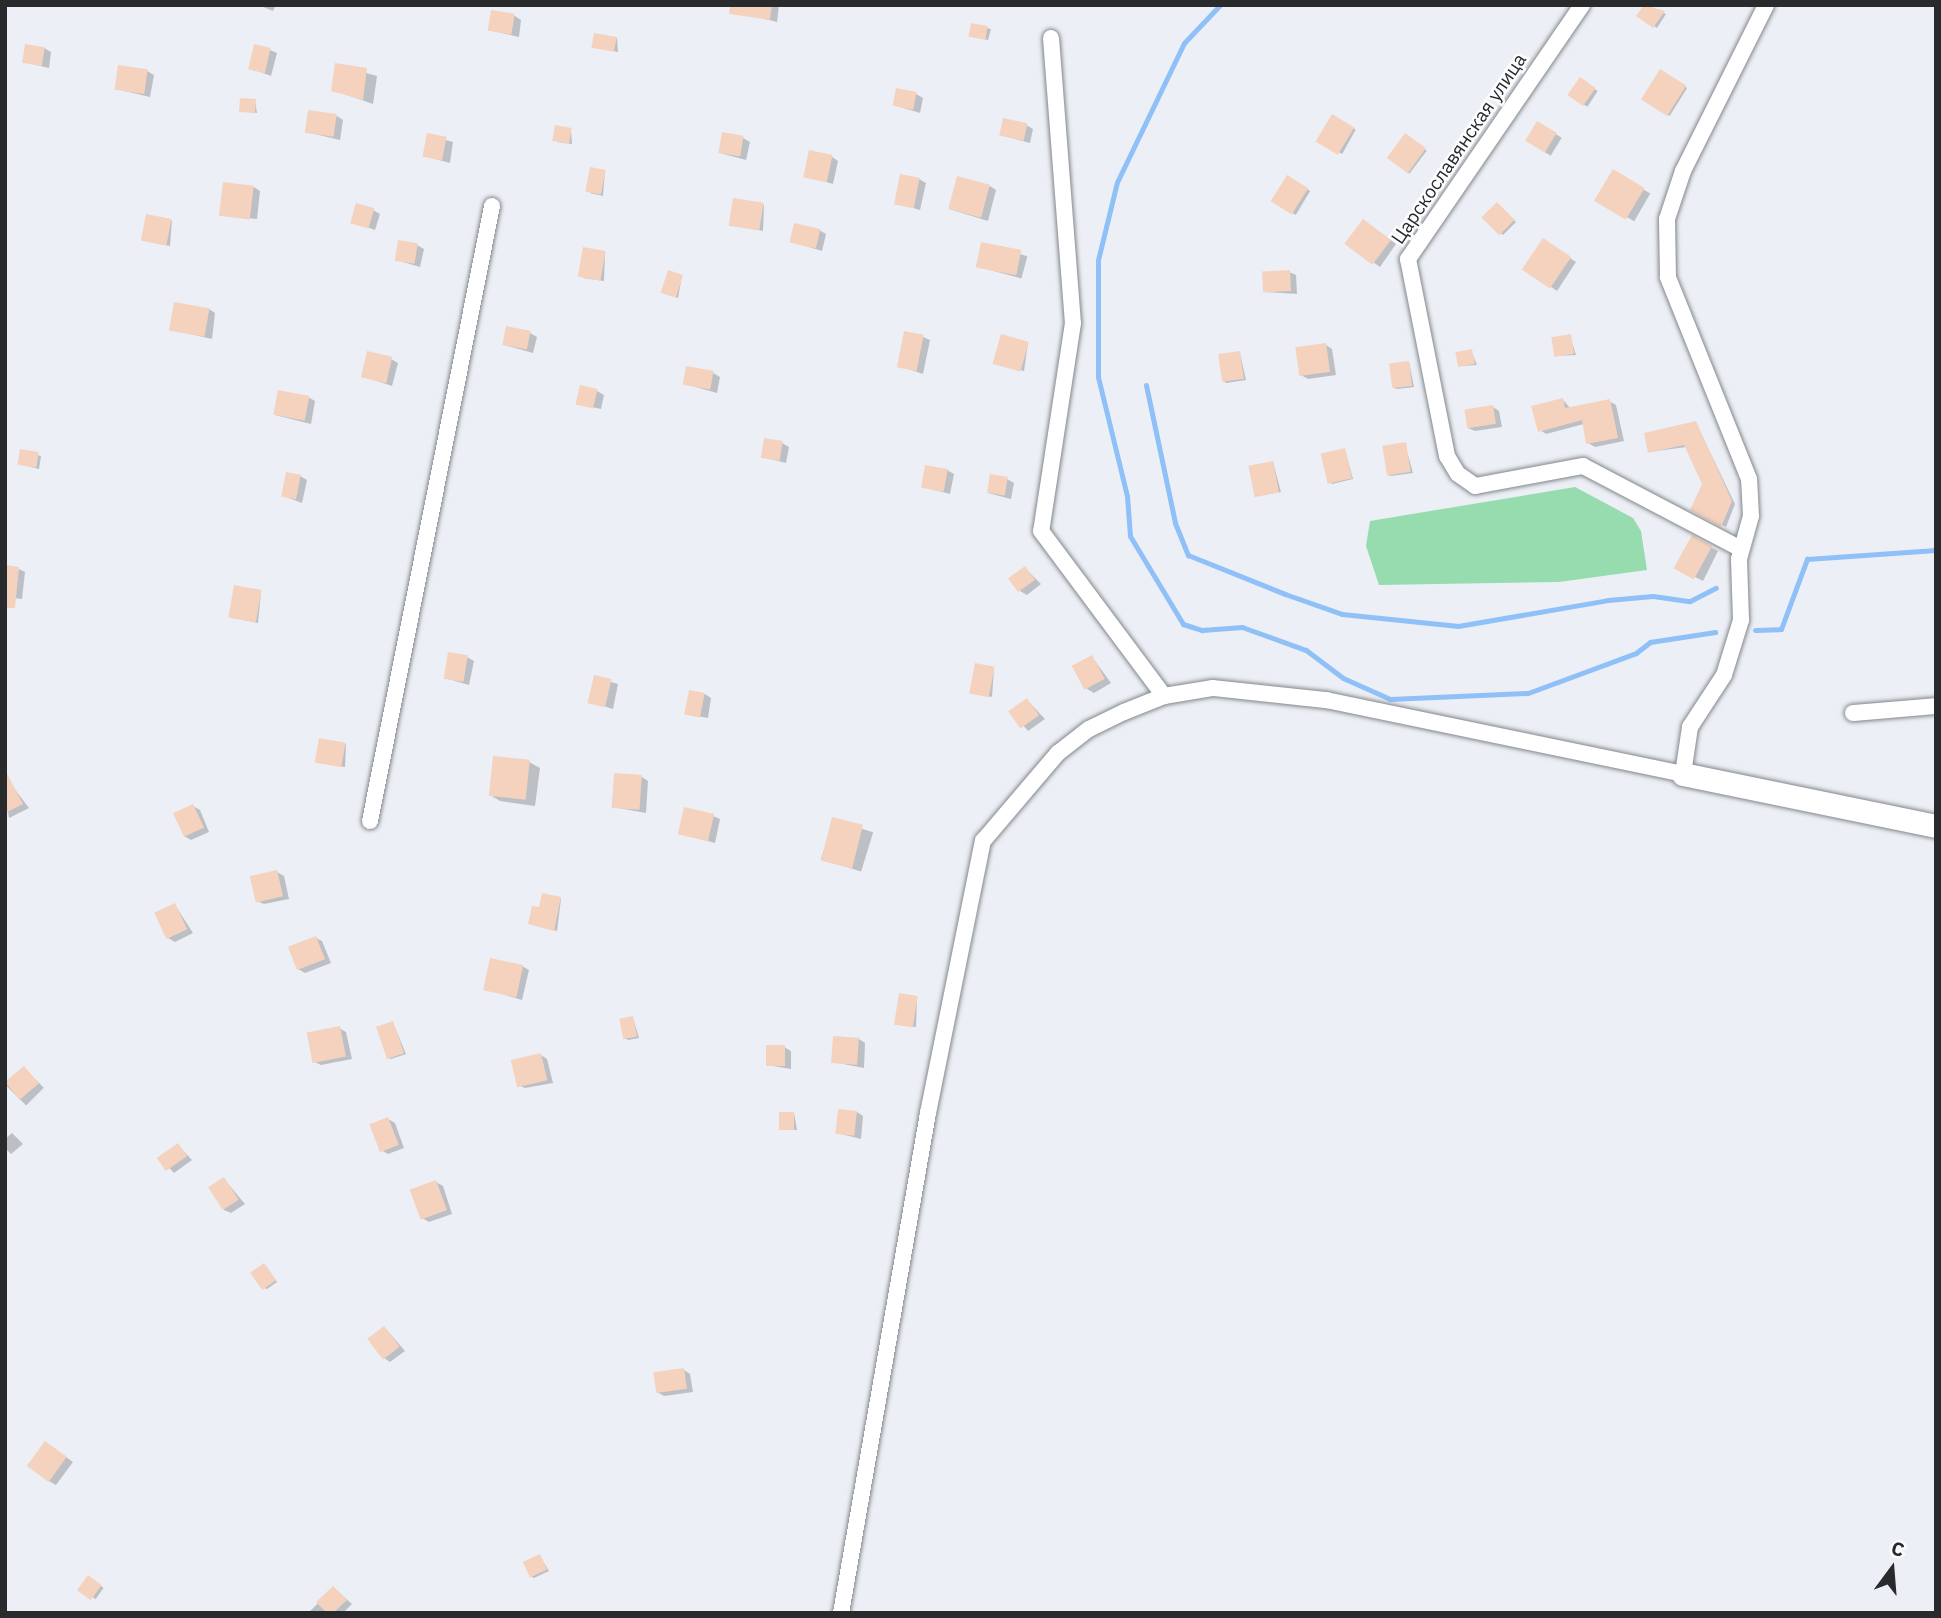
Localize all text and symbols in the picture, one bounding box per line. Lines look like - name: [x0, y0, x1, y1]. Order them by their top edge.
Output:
- street label: Царскославянская улица: [1387, 49, 1531, 249]
- north arrow: [1857, 1534, 1927, 1604]
- text: С: [1889, 1536, 1907, 1562]

